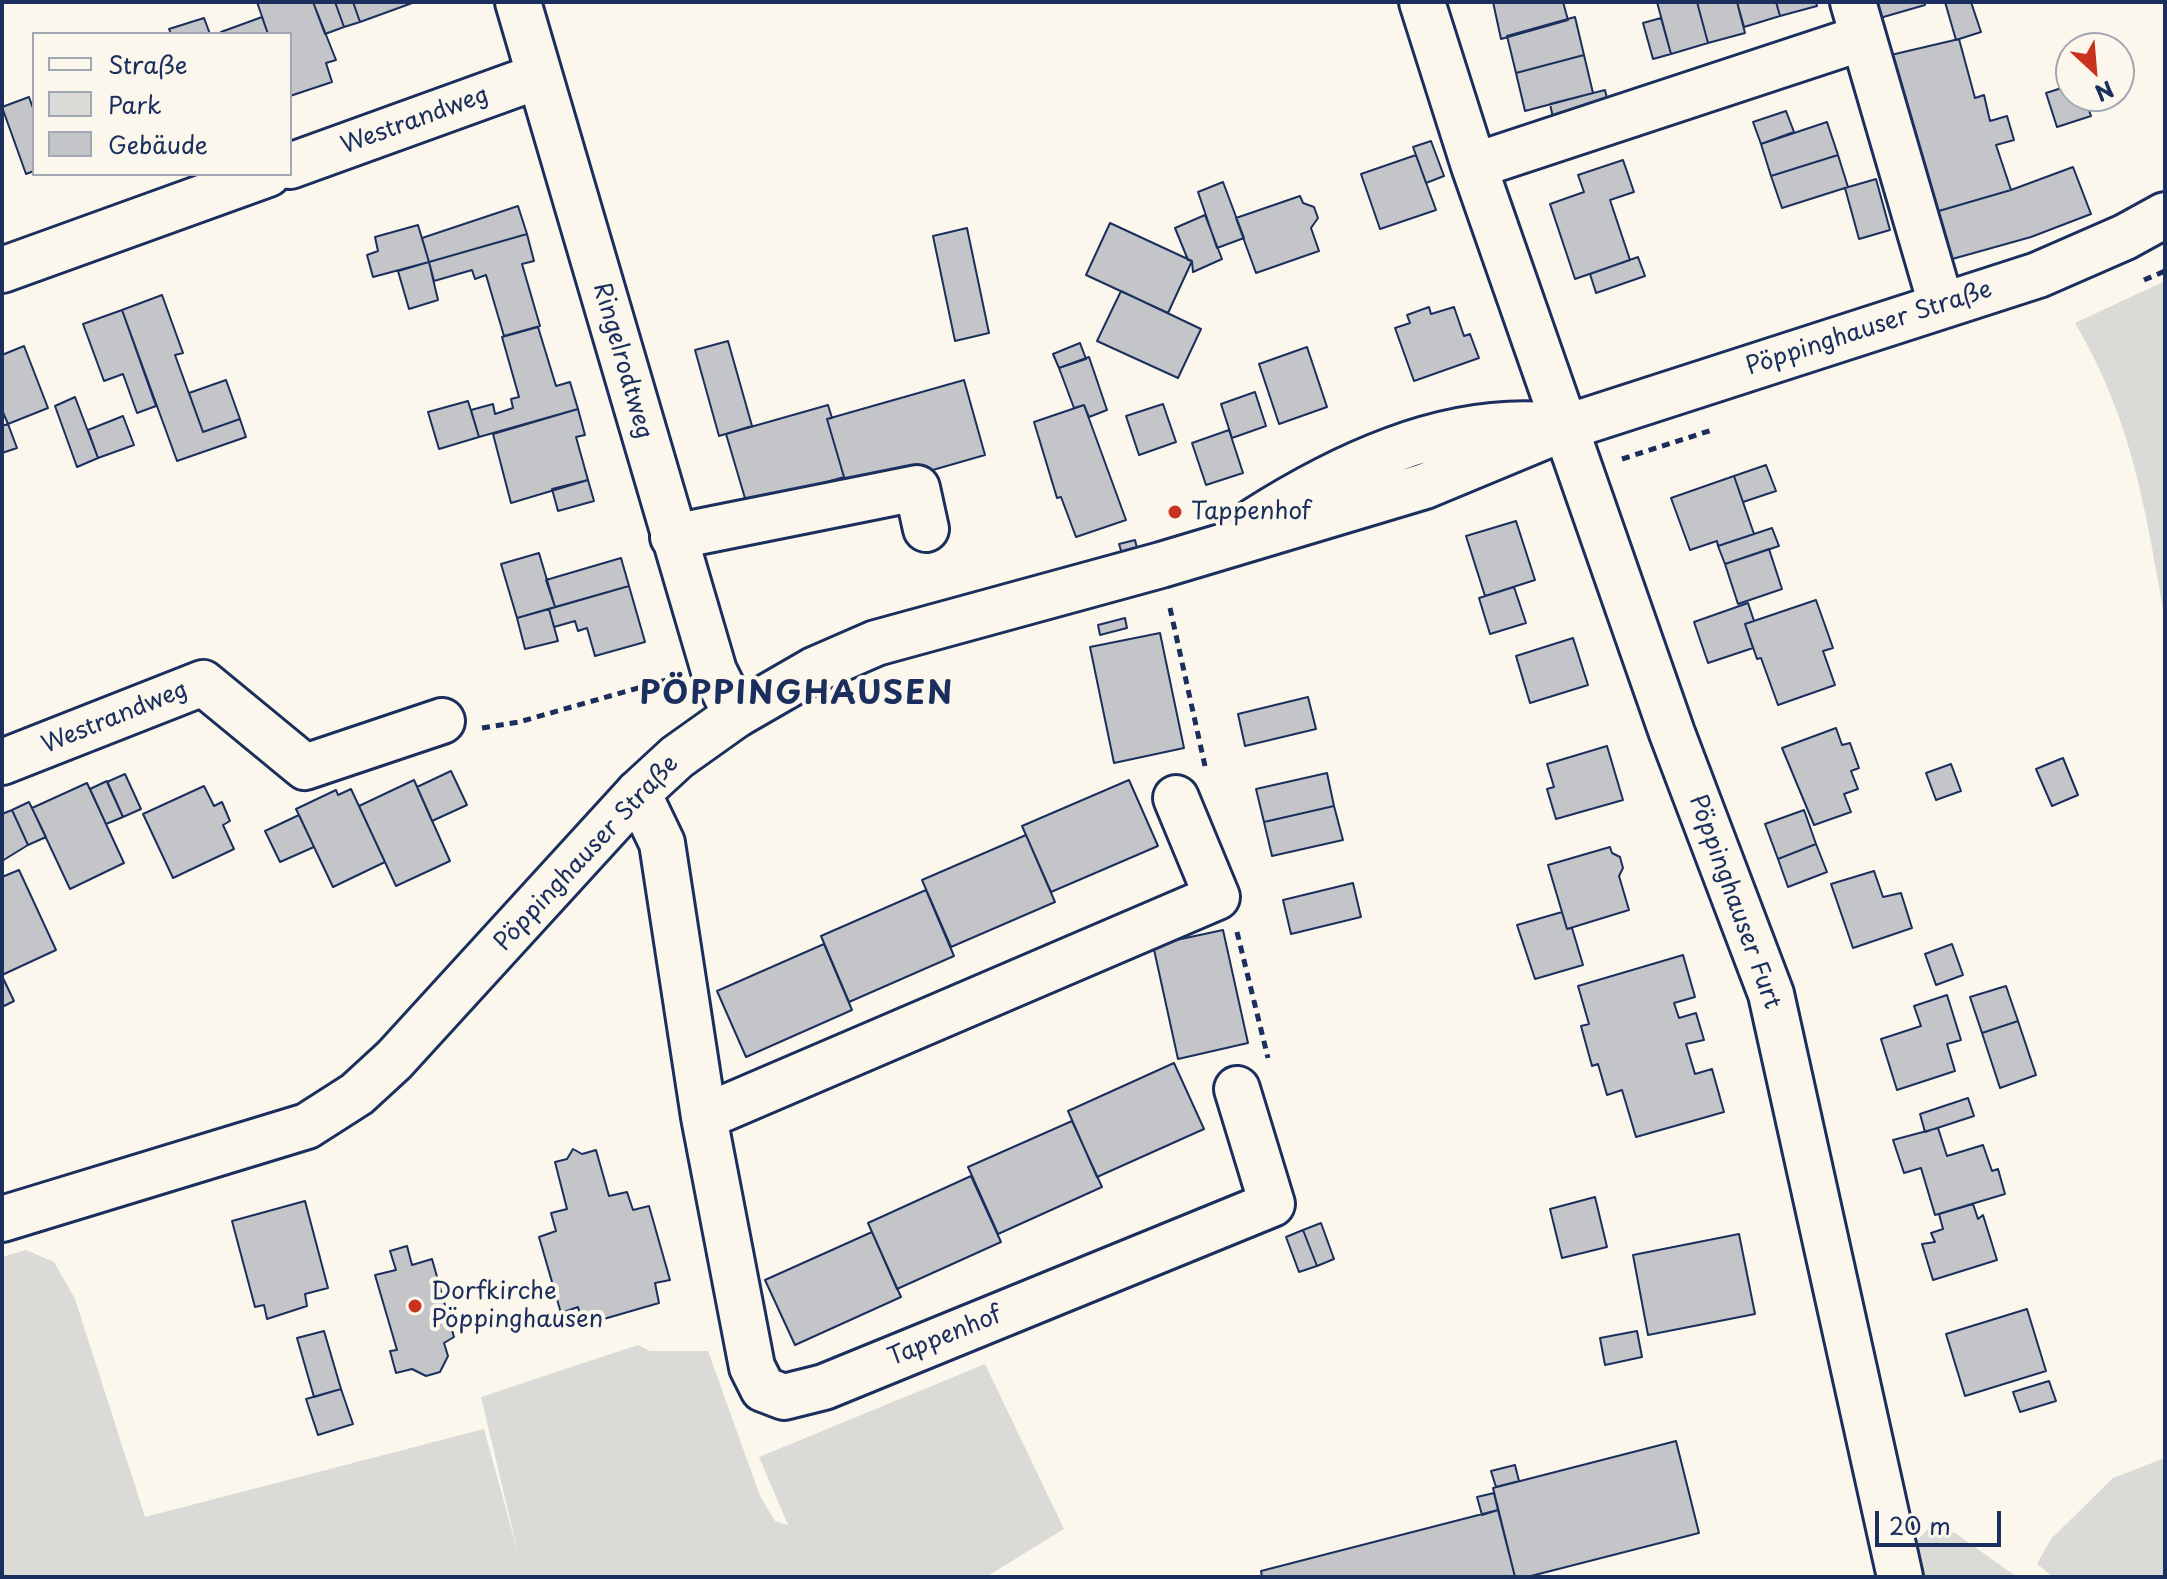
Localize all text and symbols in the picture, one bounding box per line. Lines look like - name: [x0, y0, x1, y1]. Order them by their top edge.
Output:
- legend: [32, 32, 292, 176]
- north arrow: [2055, 32, 2135, 112]
- text: Straße: [108, 46, 187, 82]
- text: N: [2090, 74, 2120, 111]
- street label: Westrandweg: [337, 81, 493, 161]
- text: Park: [108, 86, 162, 122]
- text: Gebäude: [108, 126, 208, 162]
- street label: Pöppinghauser Straße: [1742, 276, 1996, 382]
- street label: Ringelrodtweg: [586, 279, 658, 443]
- place label: Tappenhof: [1191, 498, 1311, 526]
- marker: Tappenhof: [1166, 503, 1184, 521]
- street label: Westrandweg: [38, 676, 192, 760]
- district label: PÖPPINGHAUSEN: [640, 676, 954, 714]
- street label: Pöppinghauser Straße: [489, 750, 685, 958]
- street label: Pöppinghauser Furt: [1682, 791, 1786, 1013]
- place label: Dorfkirche Pöppinghausen: [431, 1278, 603, 1334]
- marker: Dorfkirche Pöppinghausen: [406, 1297, 424, 1315]
- street label: Tappenhof: [884, 1301, 1006, 1373]
- scale bar: [1879, 1495, 2005, 1545]
- text: 20 m: [1889, 1507, 1951, 1543]

